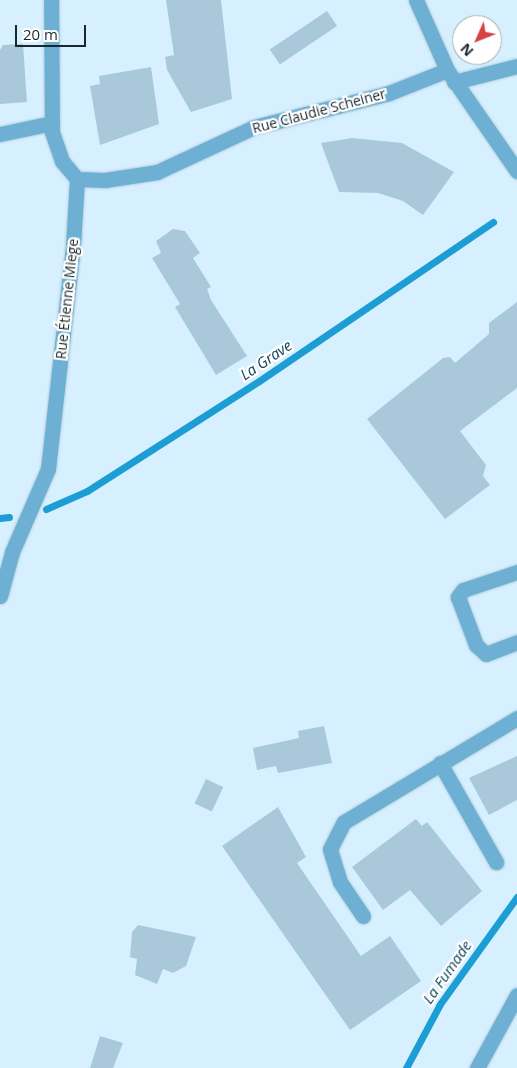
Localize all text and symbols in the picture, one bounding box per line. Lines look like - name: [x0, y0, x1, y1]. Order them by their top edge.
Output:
- scale bar: [18, 15, 89, 47]
- north arrow: [452, 15, 502, 65]
- text: 20 m: [23, 24, 58, 44]
- text: N: [456, 39, 477, 61]
- street label: Rue Claudie Scheiner: [250, 85, 388, 137]
- street label: Rue Étienne Miege: [52, 238, 82, 360]
- water label: La Grave: [237, 336, 295, 384]
- water label: La Fumade: [419, 937, 475, 1007]

